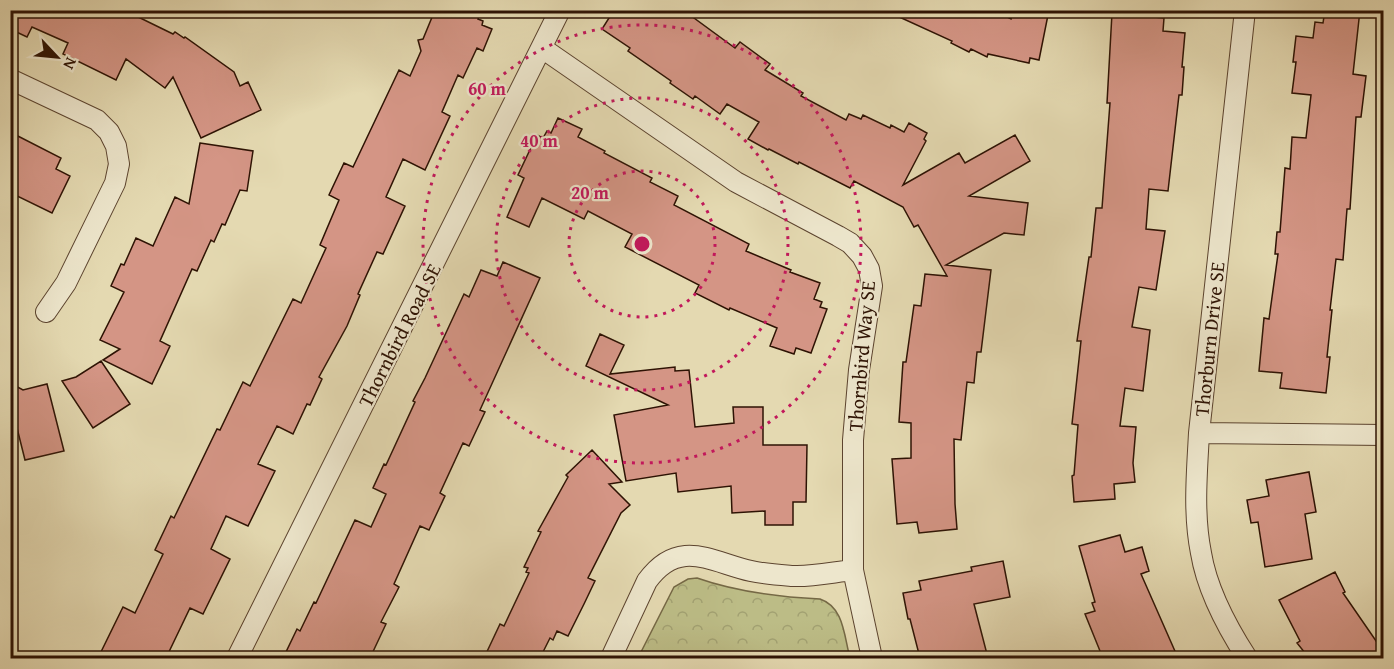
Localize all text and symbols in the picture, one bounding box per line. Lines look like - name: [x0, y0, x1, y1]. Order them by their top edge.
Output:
- north arrow: [27, 27, 87, 87]
- text: N: [57, 54, 84, 74]
- text: 60 m: [468, 75, 507, 102]
- text: 40 m: [520, 127, 559, 154]
- text: 20 m: [571, 179, 610, 206]
- centre of rings: [632, 234, 652, 254]
- street label: Thornbird Road SE: [350, 258, 448, 412]
- street label: Thorburn Drive SE: [1186, 260, 1232, 418]
- street label: Thornbird Way SE: [840, 279, 882, 433]

